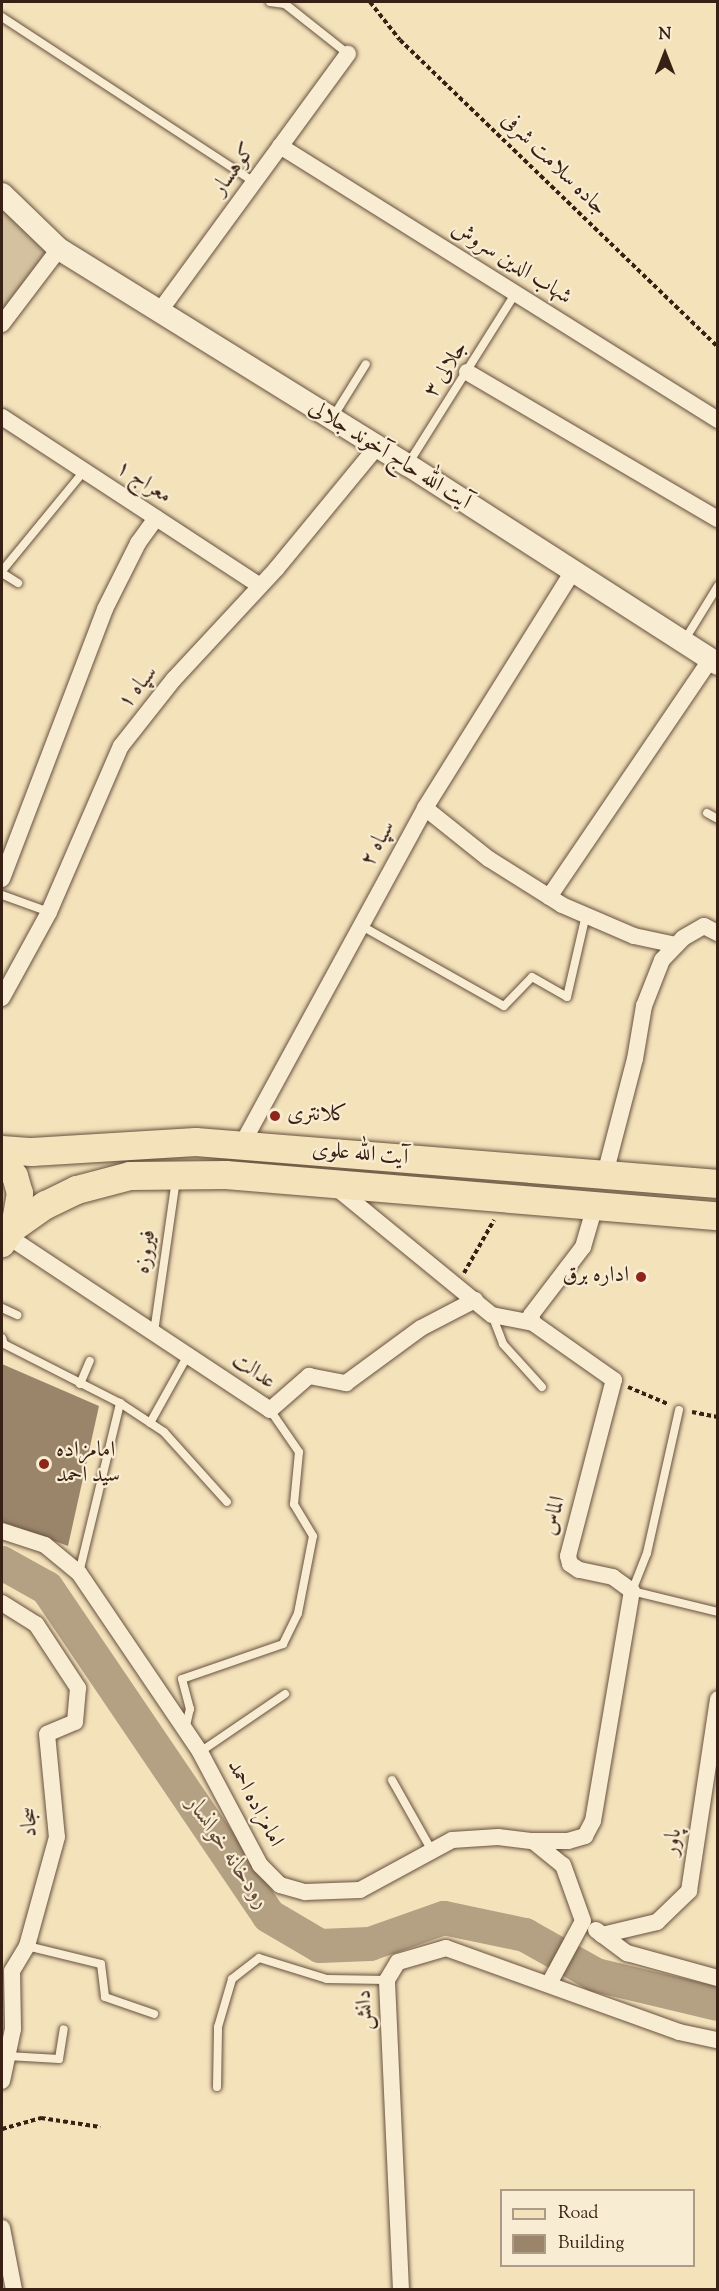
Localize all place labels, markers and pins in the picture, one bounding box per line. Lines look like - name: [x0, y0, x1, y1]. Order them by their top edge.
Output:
- place label: کلانتری: [287, 1103, 348, 1129]
- marker: کلانتری: [268, 1109, 282, 1123]
- place label: اداره برق: [562, 1264, 629, 1290]
- marker: اداره برق: [634, 1270, 648, 1284]
- place label: امامزاده سید احمد: [56, 1438, 120, 1490]
- marker: امامزاده سید احمد: [37, 1457, 51, 1471]

